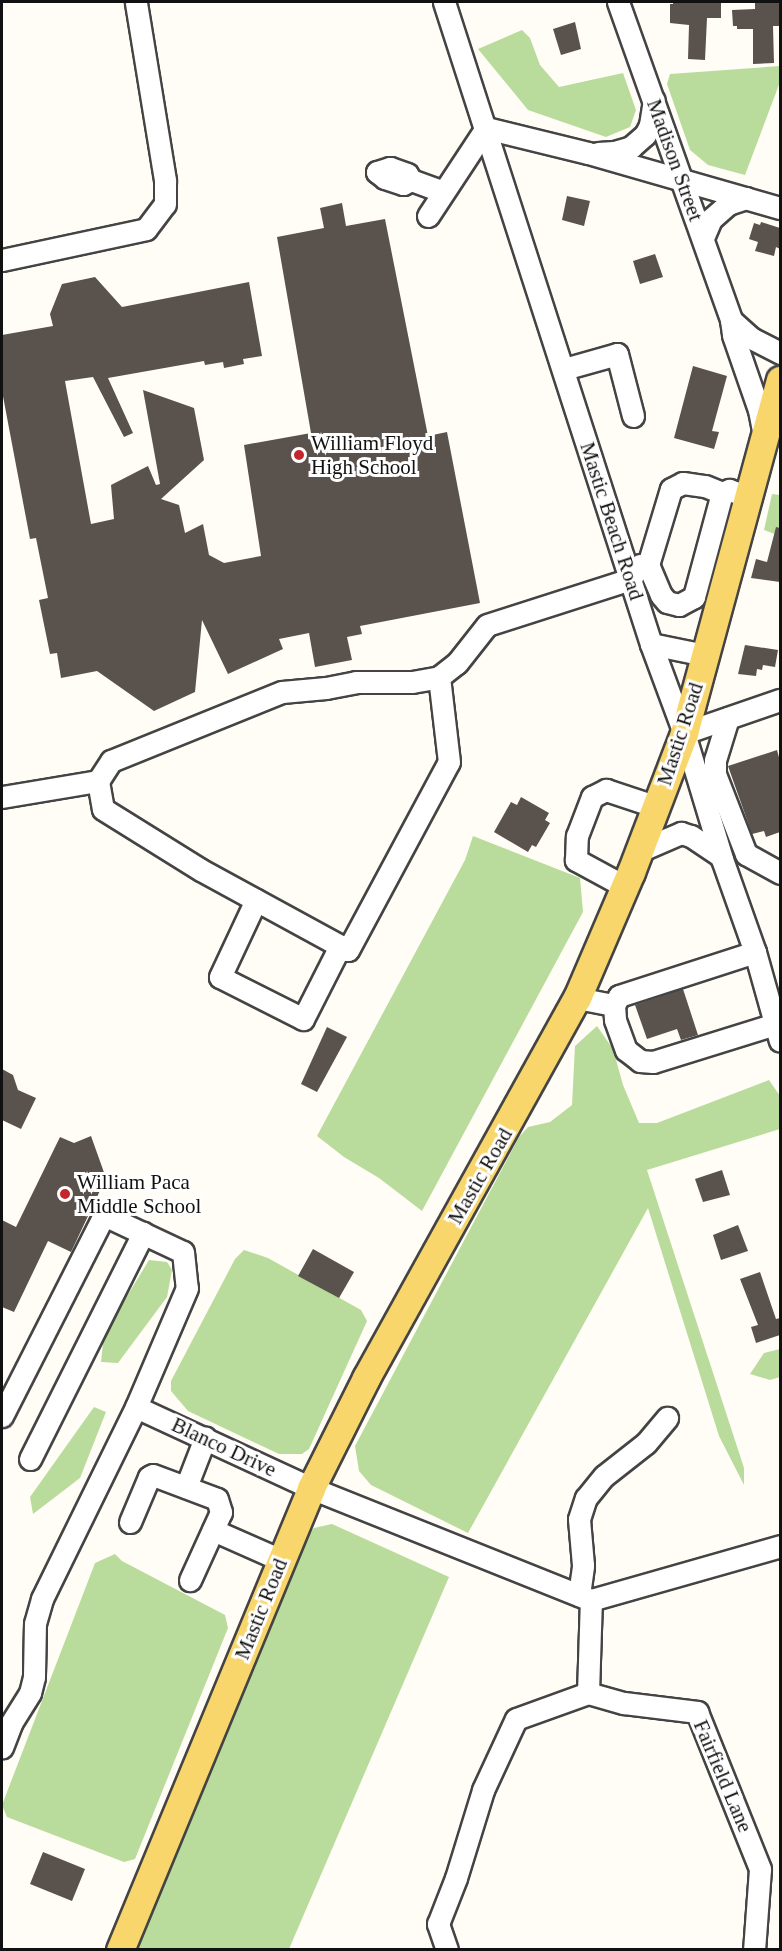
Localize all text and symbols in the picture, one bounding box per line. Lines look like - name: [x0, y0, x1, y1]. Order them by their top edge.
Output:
- street label: Madison Street: [641, 96, 709, 224]
- place label: William Floyd High School: [311, 430, 433, 480]
- street label: Mastic Beach Road: [575, 439, 649, 603]
- marker: William Floyd High School: [292, 448, 306, 462]
- street label: Mastic Road: [652, 679, 708, 789]
- street label: Mastic Road: [442, 1123, 518, 1229]
- place label: William Paca Middle School: [77, 1169, 201, 1219]
- marker: William Paca Middle School: [58, 1187, 72, 1201]
- street label: Blanco Drive: [168, 1412, 280, 1482]
- street label: Mastic Road: [229, 1555, 293, 1663]
- street label: Fairfield Lane: [688, 1716, 758, 1836]

